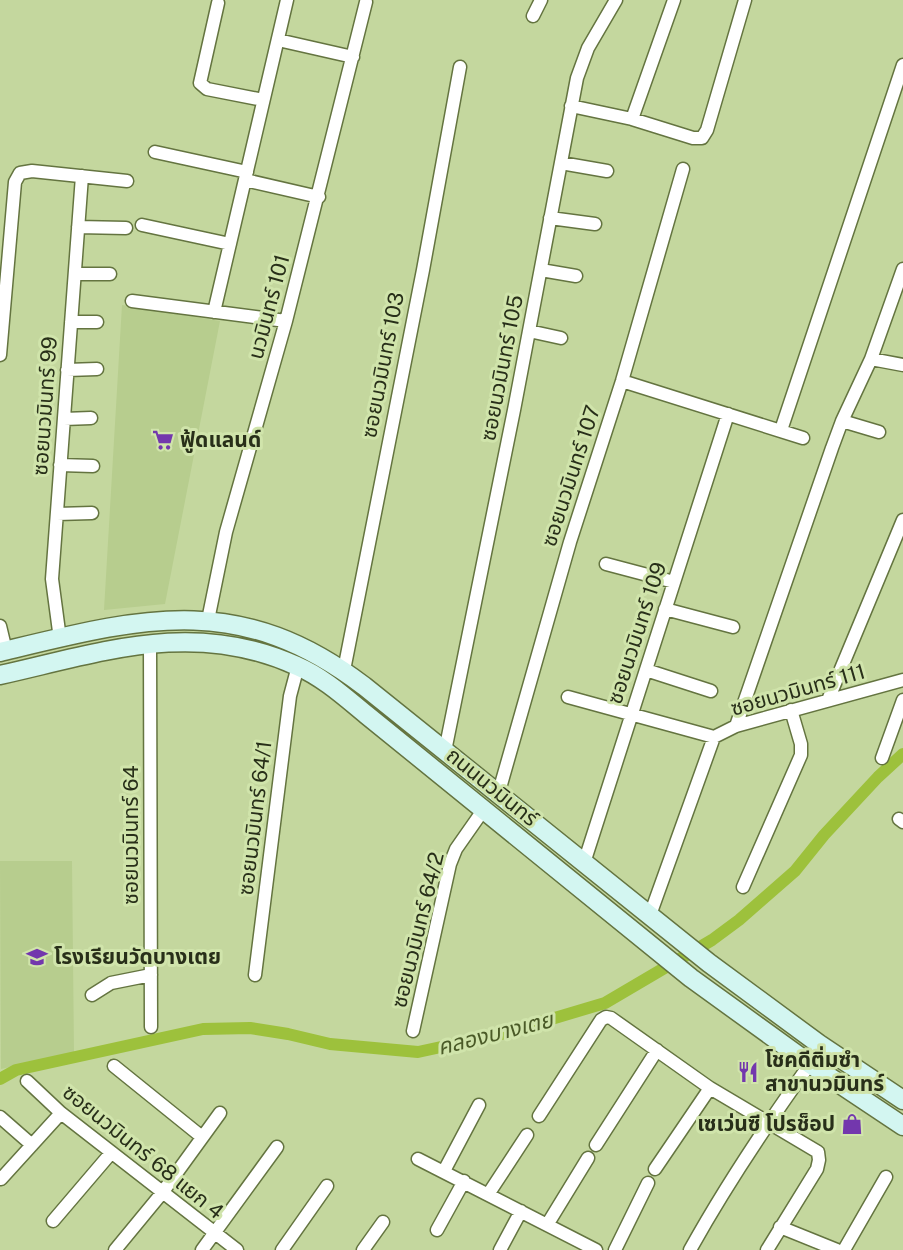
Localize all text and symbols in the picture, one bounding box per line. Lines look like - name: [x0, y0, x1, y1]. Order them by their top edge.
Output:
- street label: นวมินทร์ 101: [243, 252, 294, 362]
- street label: ซอยนวมินทร์ 103: [356, 290, 409, 440]
- street label: ซอยนวมินทร์ 105: [475, 293, 528, 443]
- street label: ซอยนวมินทร์ 99: [27, 336, 62, 476]
- street label: ซอยนวมินทร์ 107: [536, 402, 605, 550]
- place label: ฟู้ดแลนด์: [180, 427, 261, 453]
- supermarket icon: ฟู้ดแลนด์: [151, 428, 175, 452]
- street label: ซอยนวมินทร์ 109: [602, 559, 671, 707]
- street label: ซอยนวมินทร์ 111: [728, 658, 868, 721]
- street label: ซอยนวมินทร์ 64/1: [233, 739, 276, 897]
- street label: ถนนนวมินทร์: [442, 742, 544, 832]
- street label: ซอยนวมินทร์ 64: [118, 765, 143, 905]
- street label: ซอยนวมินทร์ 64/2: [386, 850, 449, 1010]
- place label: โรงเรียนวัดบางเตย: [54, 944, 221, 969]
- school or university icon: โรงเรียนวัดบางเตย: [25, 945, 49, 969]
- water label: คลองบางเตย: [435, 1006, 557, 1060]
- place label: โชคดีติ่มซำ สาขานวมินทร์: [765, 1046, 884, 1096]
- restaurant icon: โชคดีติ่มซำ สาขานวมินทร์: [736, 1060, 760, 1084]
- street label: ซอยนวมินทร์ 68 แยก 4: [58, 1079, 229, 1224]
- place label: เซเว่นซี โปรช็อป: [697, 1111, 835, 1136]
- shop icon: เซเว่นซี โปรช็อป: [840, 1112, 864, 1136]

